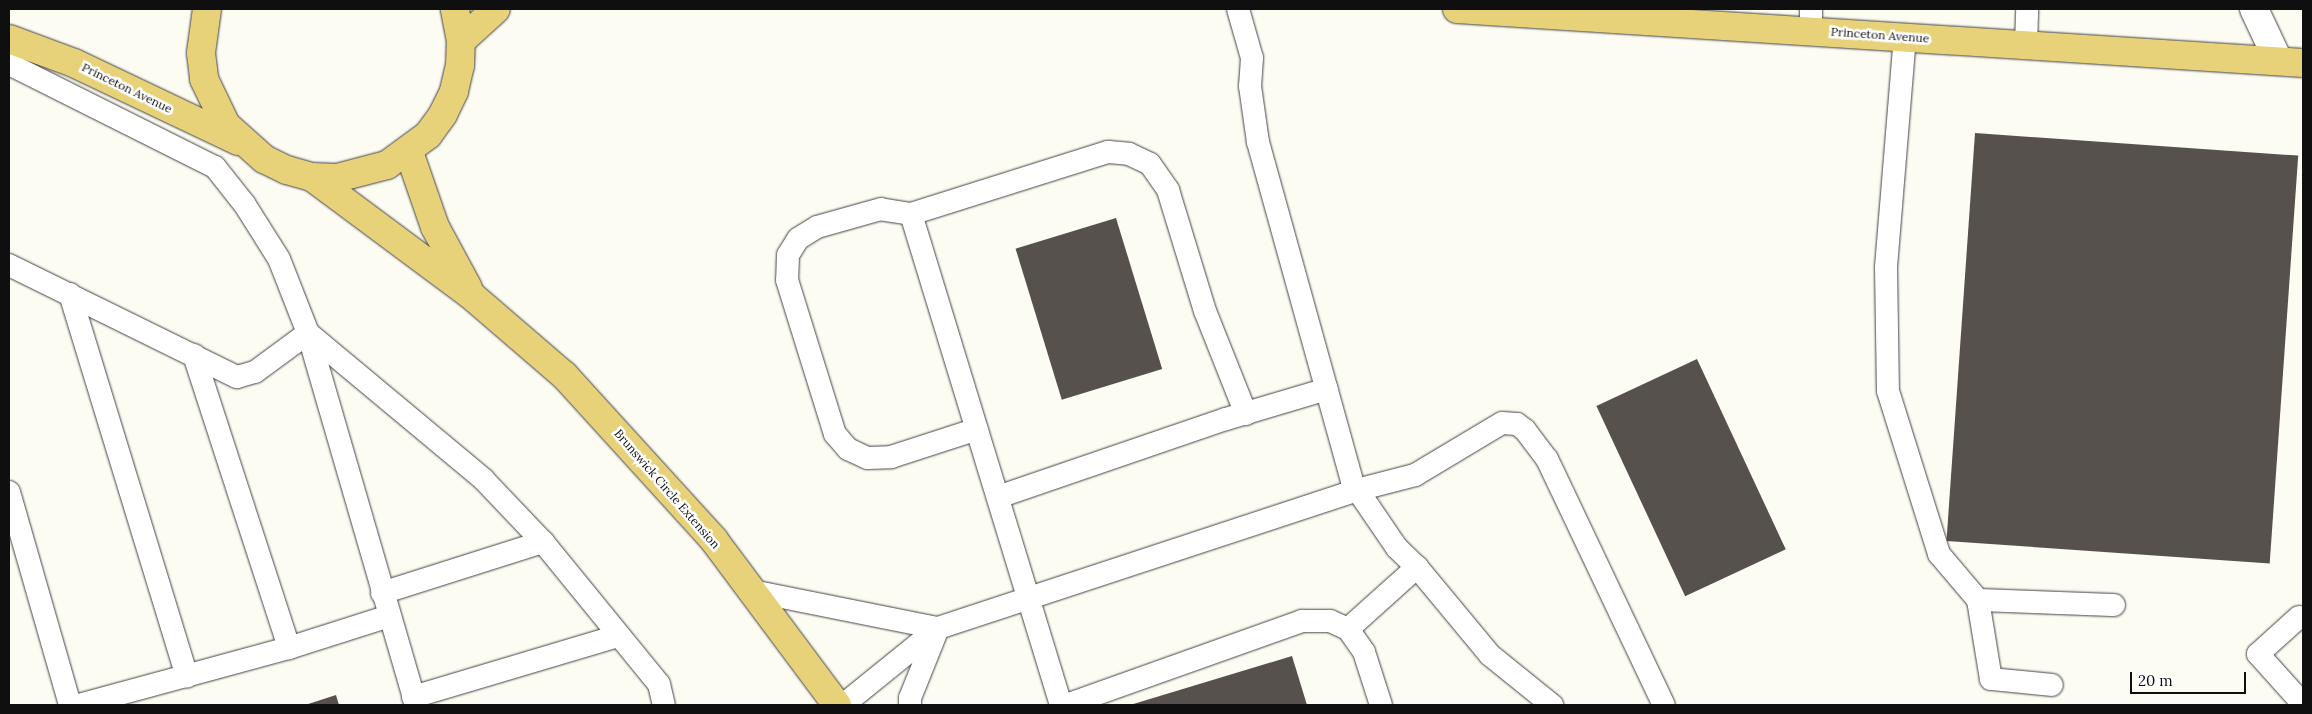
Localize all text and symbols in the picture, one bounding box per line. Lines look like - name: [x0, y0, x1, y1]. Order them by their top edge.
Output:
- street label: Princeton Avenue: [1830, 24, 1930, 46]
- street label: Princeton Avenue: [79, 60, 175, 116]
- street label: Brunswick Circle Extension: [611, 426, 723, 552]
- scale bar: [2132, 662, 2248, 694]
- text: 20 m: [2138, 671, 2173, 690]

